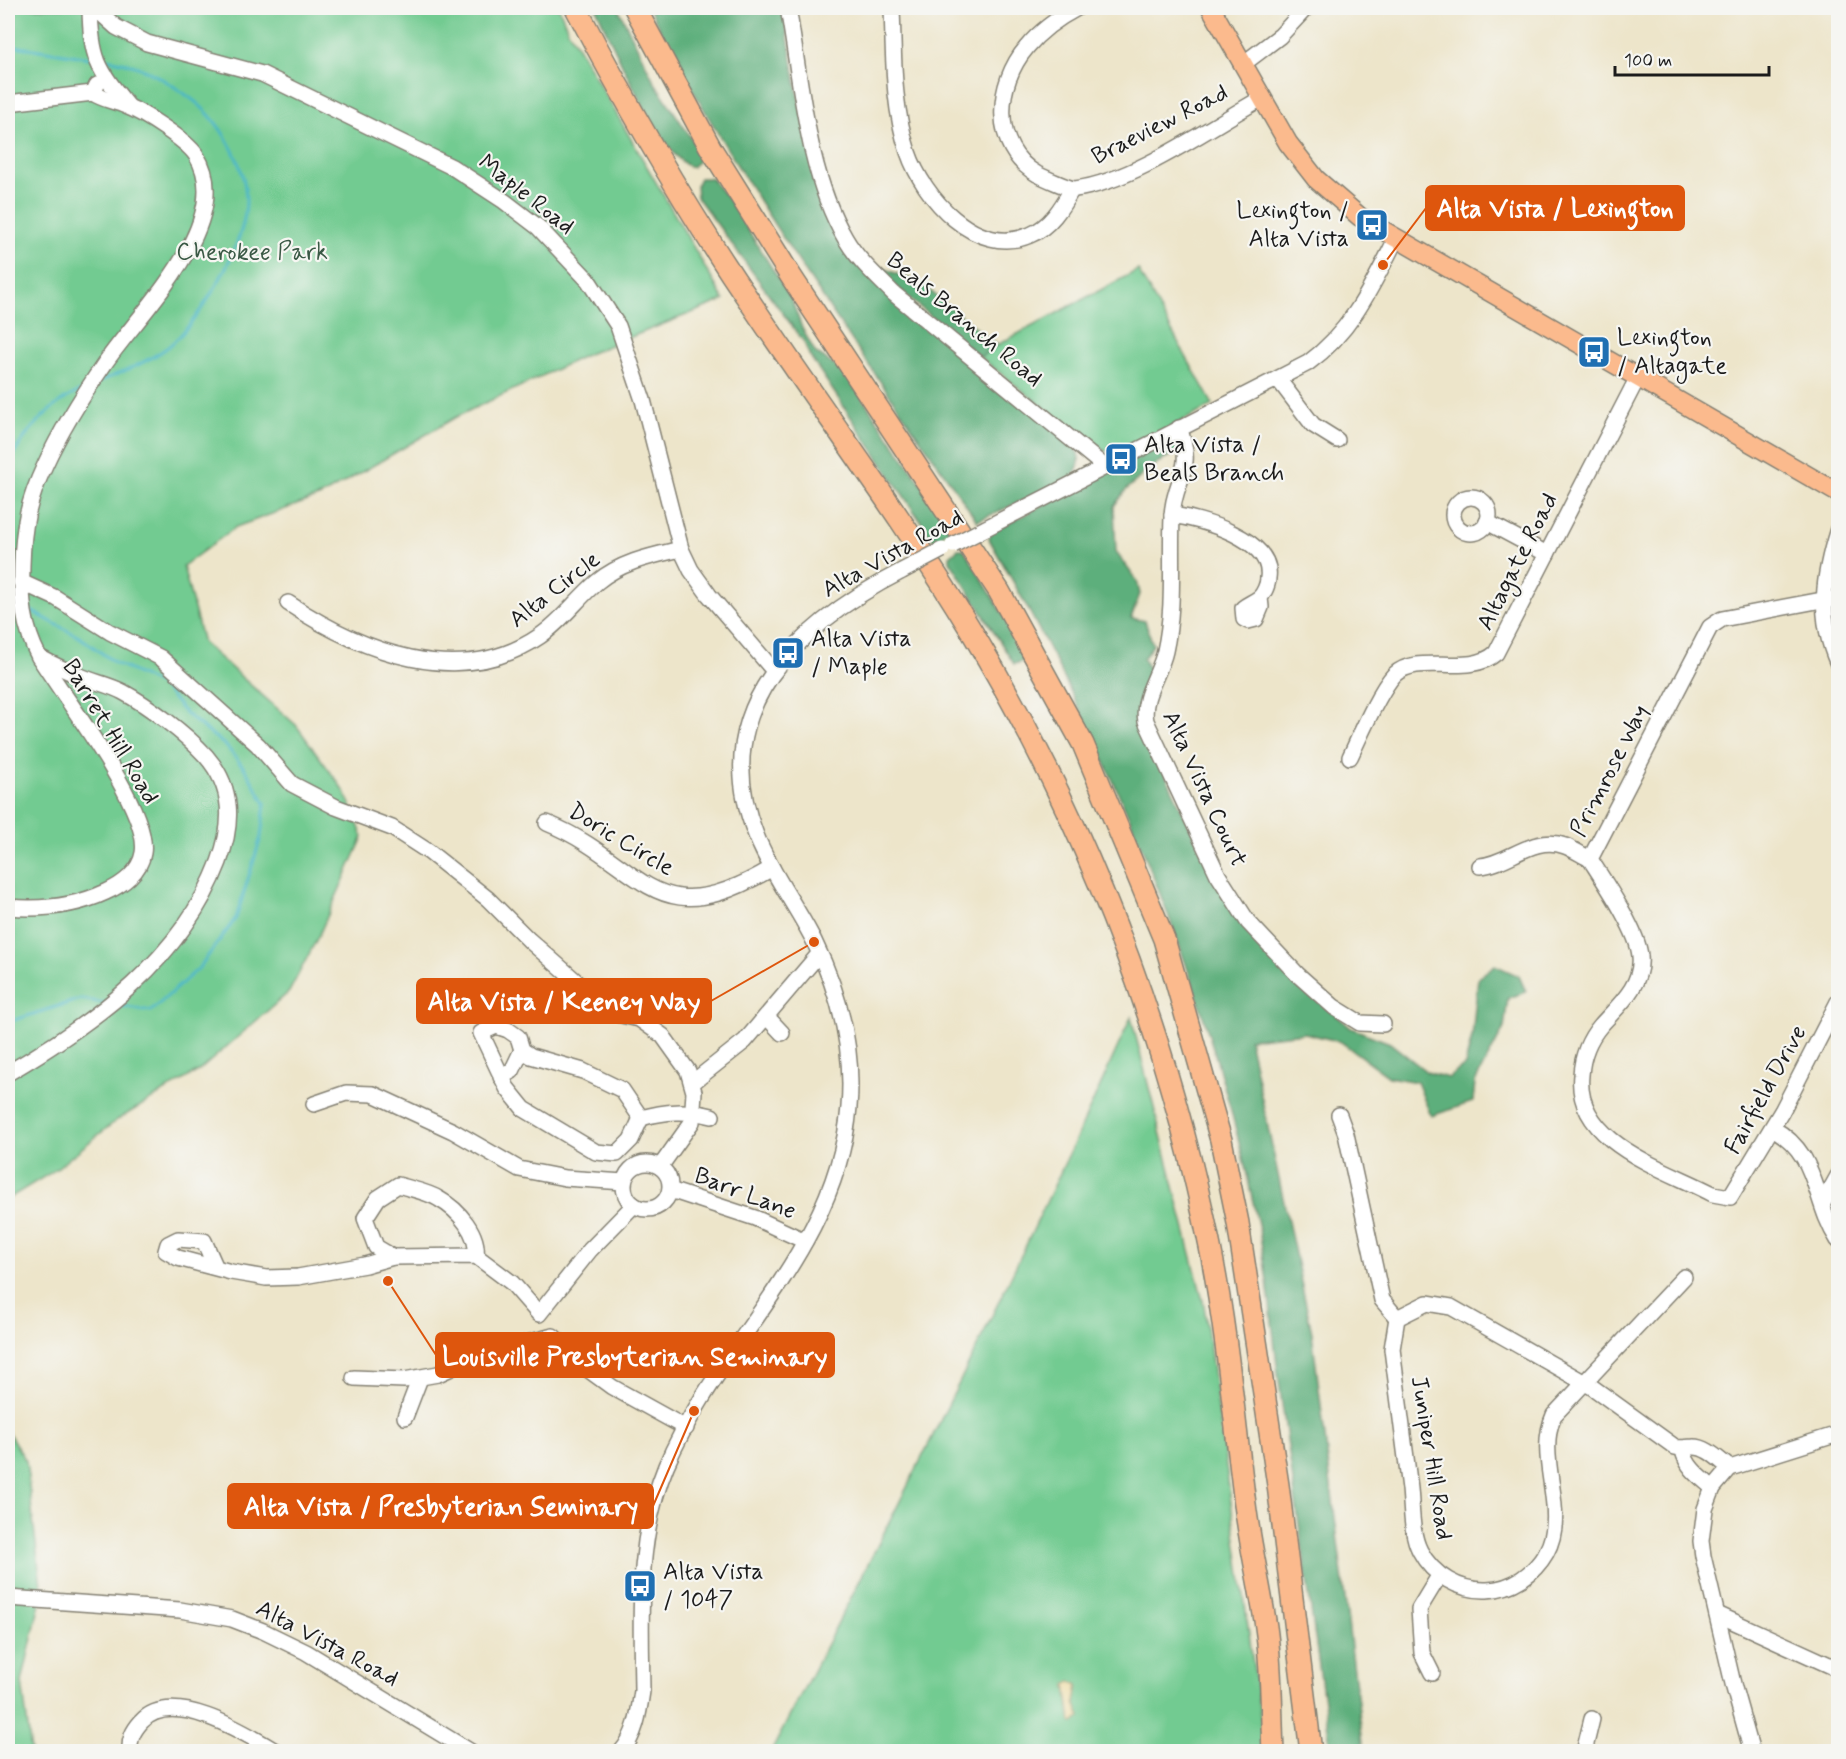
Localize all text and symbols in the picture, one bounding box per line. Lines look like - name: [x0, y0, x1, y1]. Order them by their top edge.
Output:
- scale bar: [1615, 39, 1770, 77]
- text: 100 m: [1624, 49, 1672, 73]
- street label: Braeview Road: [1087, 77, 1233, 173]
- street label: Maple Road: [472, 148, 580, 242]
- callout: Alta Vista / Lexington: [1426, 186, 1684, 230]
- text: Alta Vista / Lexington: [1436, 193, 1674, 230]
- place label: Lexington / Alta Vista: [1237, 196, 1349, 255]
- bus stop icon: Lexington / Alta Vista: [1354, 207, 1390, 243]
- park label: Cherokee Park: [176, 237, 328, 268]
- street label: Beals Branch Road: [879, 245, 1049, 395]
- place label: Lexington / Altagate: [1617, 323, 1727, 384]
- bus stop icon: Lexington / Altagate: [1576, 334, 1612, 370]
- place label: Alta Vista / Beals Branch: [1144, 430, 1284, 489]
- bus stop icon: Alta Vista / Beals Branch: [1103, 441, 1139, 477]
- street label: Altagate Road: [1470, 488, 1568, 637]
- street label: Alta Vista Road: [817, 502, 969, 606]
- street label: Alta Circle: [503, 545, 607, 635]
- place label: Alta Vista / Maple: [811, 624, 912, 683]
- bus stop icon: Alta Vista / Maple: [770, 635, 806, 671]
- street label: Barret Hill Road: [54, 654, 166, 810]
- street label: Primrose Way: [1563, 700, 1657, 842]
- street label: Alta Vista Court: [1154, 706, 1254, 872]
- street label: Doric Circle: [562, 796, 680, 884]
- callout: Alta Vista / Keeney Way: [417, 979, 711, 1023]
- text: Alta Vista / Keeney Way: [427, 986, 701, 1020]
- street label: Fairfield Drive: [1718, 1020, 1814, 1160]
- street label: Barr Lane: [690, 1160, 800, 1228]
- callout: Louisville Presbyterian Seminary: [436, 1333, 834, 1377]
- text: Louisville Presbyterian Seminary: [442, 1341, 828, 1375]
- street label: Juniper Hill Road: [1403, 1374, 1459, 1542]
- callout: Alta Vista / Presbyterian Seminary: [228, 1484, 653, 1528]
- text: Alta Vista / Presbyterian Seminary: [244, 1491, 638, 1525]
- place label: Alta Vista / 1047: [663, 1557, 764, 1616]
- bus stop icon: Alta Vista / 1047: [622, 1568, 658, 1604]
- street label: Alta Vista Road: [250, 1593, 404, 1695]

